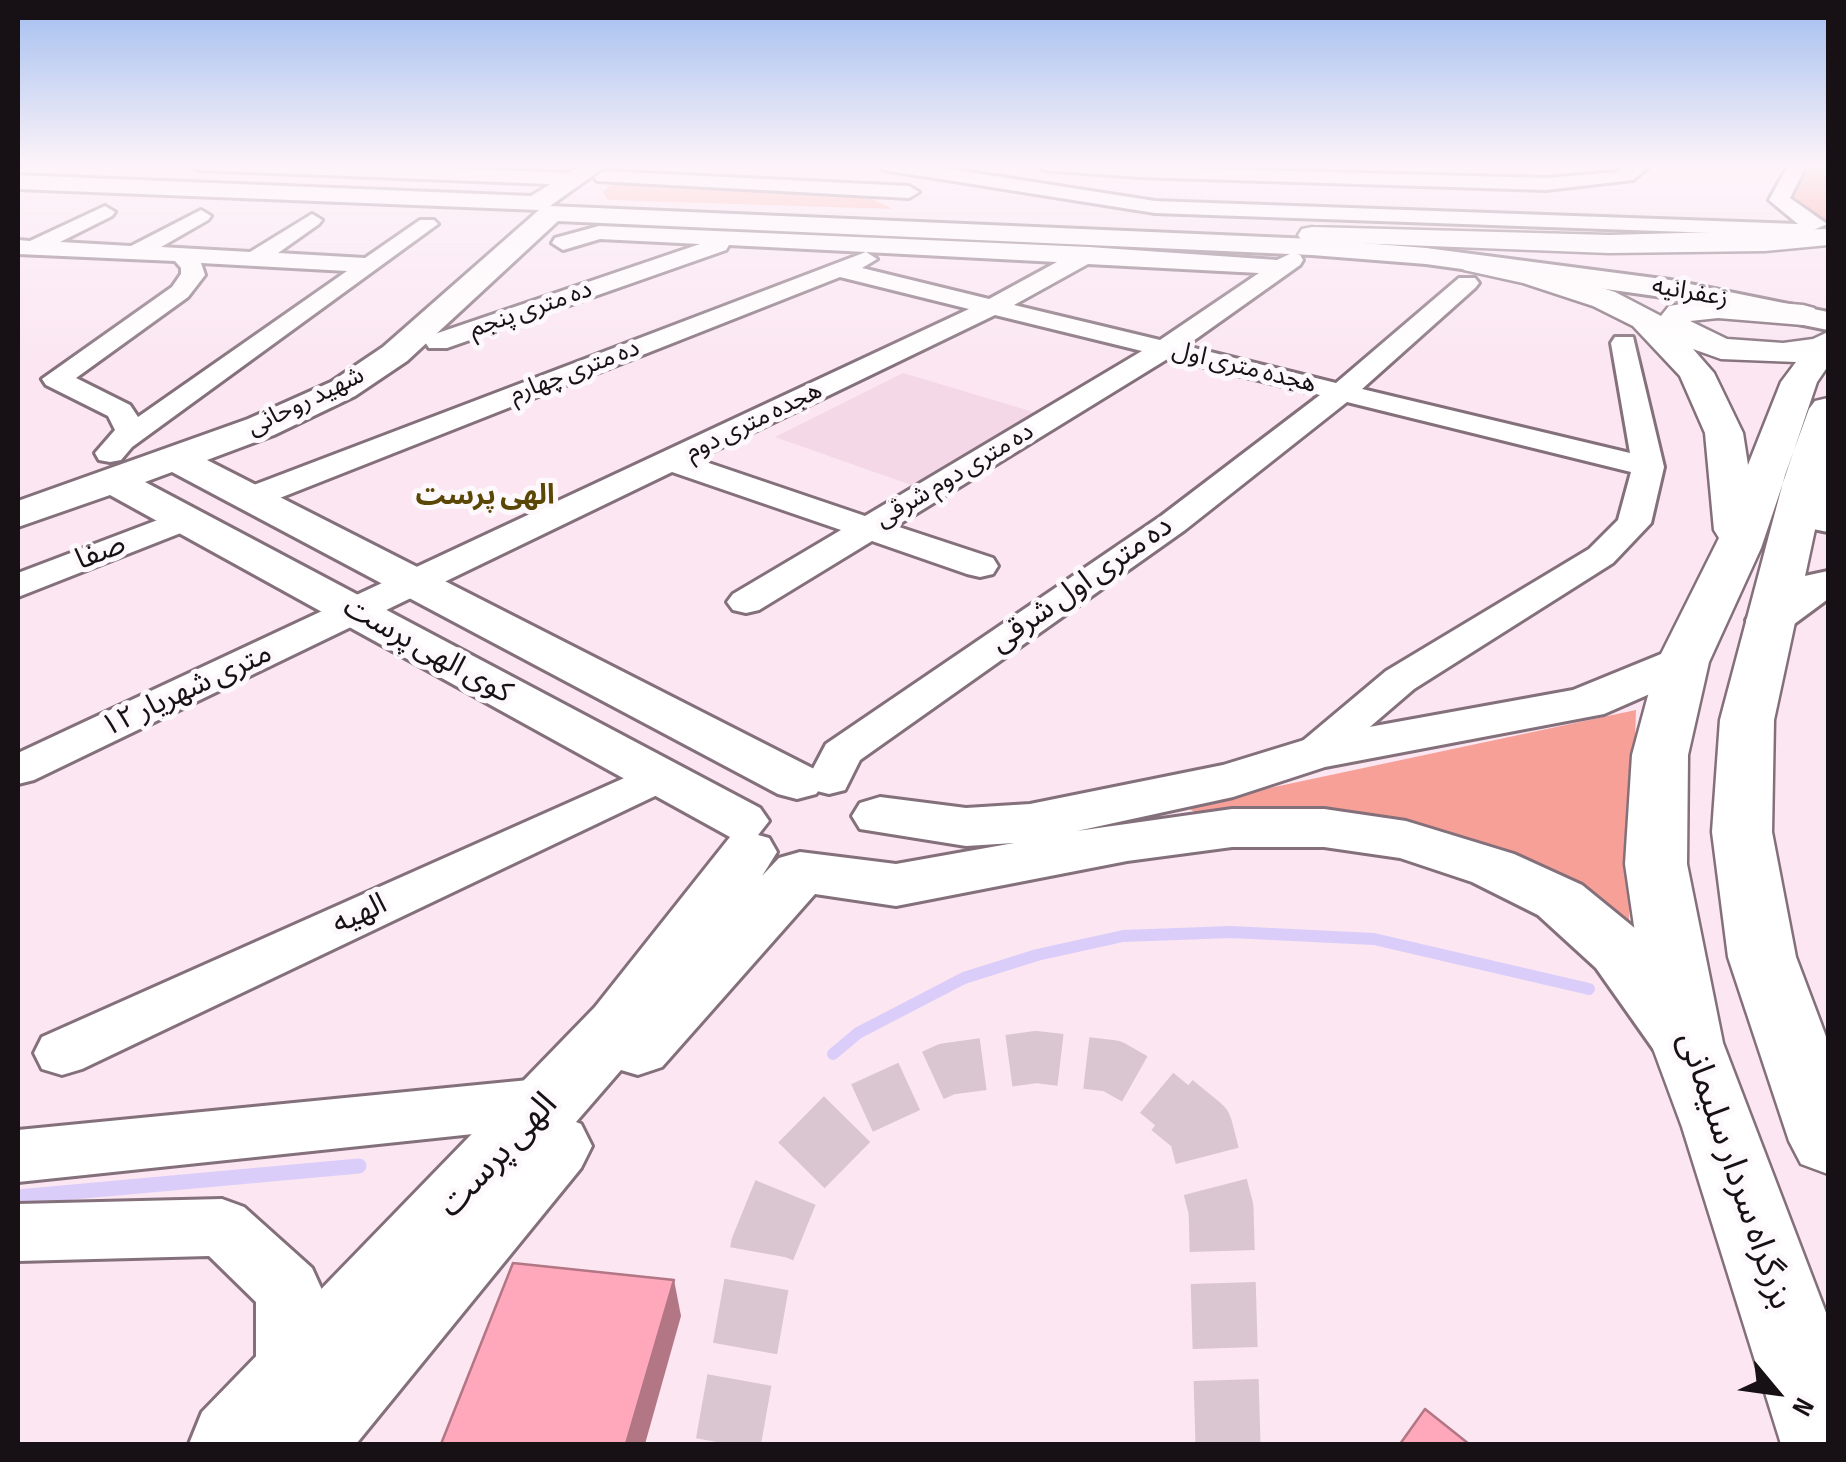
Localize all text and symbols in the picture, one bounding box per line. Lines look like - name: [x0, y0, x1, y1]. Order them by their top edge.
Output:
- street label: زعفرانیه: [1650, 272, 1730, 314]
- street label: ده متری پنجم: [466, 275, 596, 345]
- street label: ده متری چهارم: [506, 334, 644, 410]
- street label: هجده متری اول: [1169, 336, 1319, 400]
- street label: شهید روحانی: [243, 361, 369, 443]
- street label: هجده متری دوم: [681, 376, 827, 468]
- street label: ده متری دوم شرقی: [871, 417, 1039, 535]
- district label: الهی پرست: [415, 480, 555, 514]
- street label: ده متری اول شرقی: [984, 509, 1180, 661]
- street label: صفا: [71, 527, 131, 579]
- street label: کوی الهی پرست: [336, 590, 518, 712]
- street label: ۱۲ متری شهریار: [96, 636, 278, 746]
- street label: الهیه: [327, 887, 393, 943]
- street label: بزرگراه سردار سلیمانی: [1667, 1027, 1801, 1315]
- street label: الهی پرست: [431, 1085, 567, 1227]
- north arrow: [1726, 1342, 1826, 1442]
- text: N: [1785, 1392, 1821, 1421]

